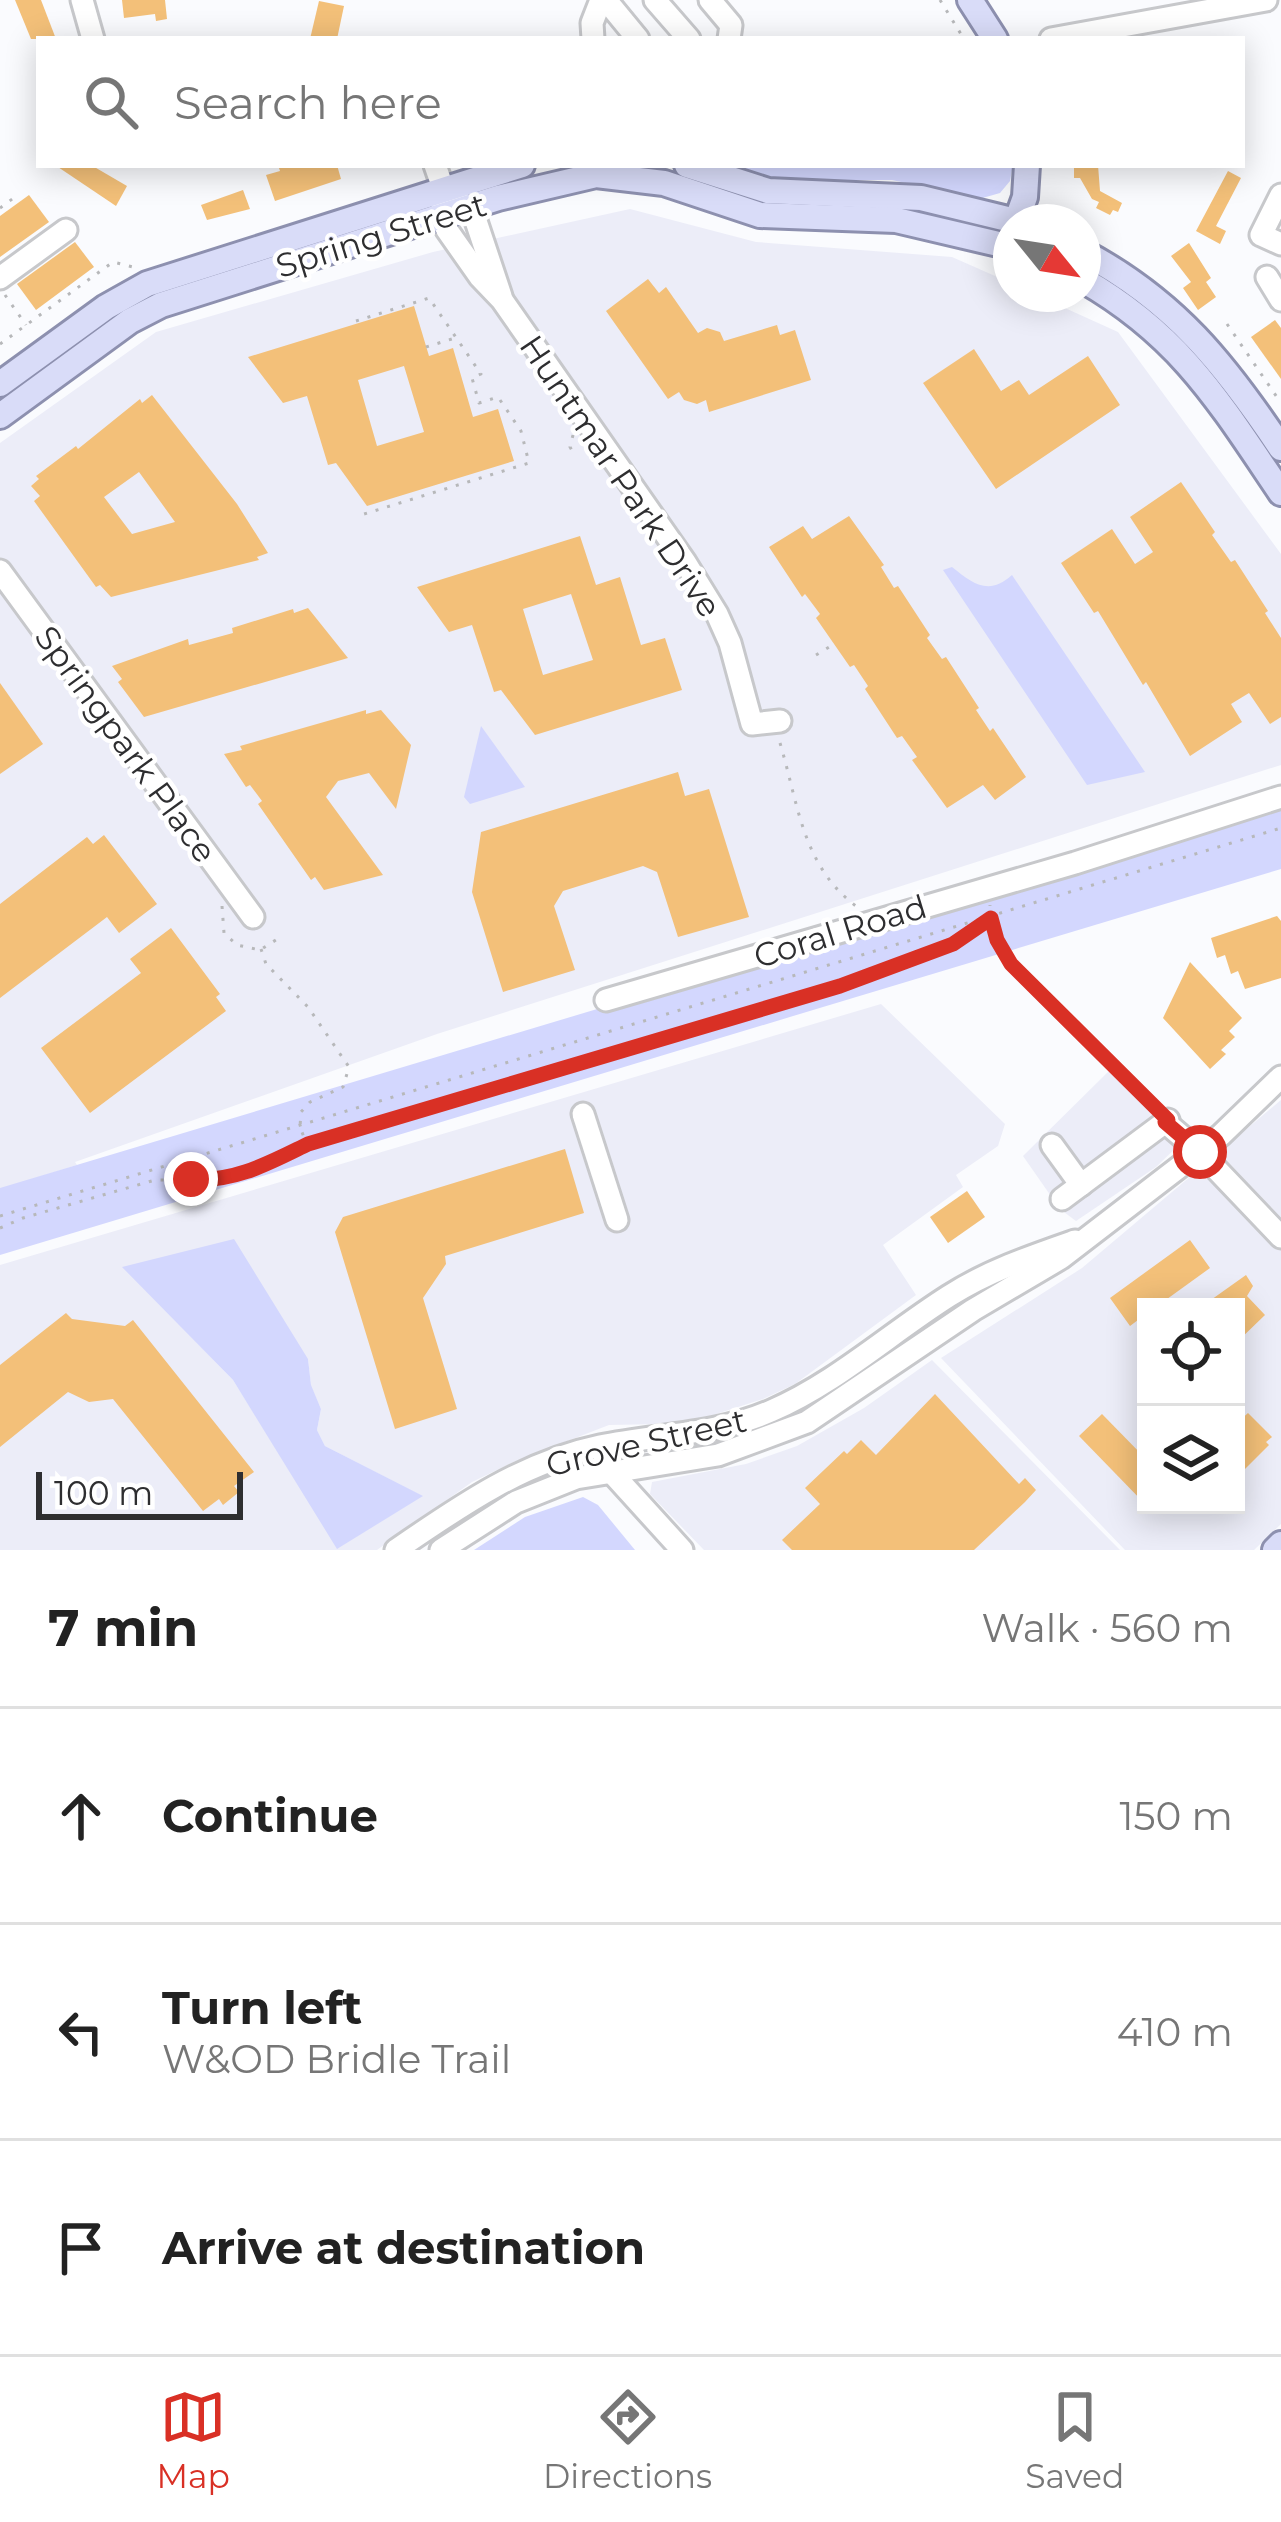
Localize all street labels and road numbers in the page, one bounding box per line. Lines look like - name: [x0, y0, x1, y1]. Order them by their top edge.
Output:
- street label: Spring Street: [271, 184, 491, 286]
- street label: Huntmar Park Drive: [512, 327, 730, 625]
- street label: Springpark Place: [27, 618, 225, 870]
- street label: Coral Road: [749, 886, 931, 976]
- street label: Grove Street: [542, 1400, 750, 1484]

